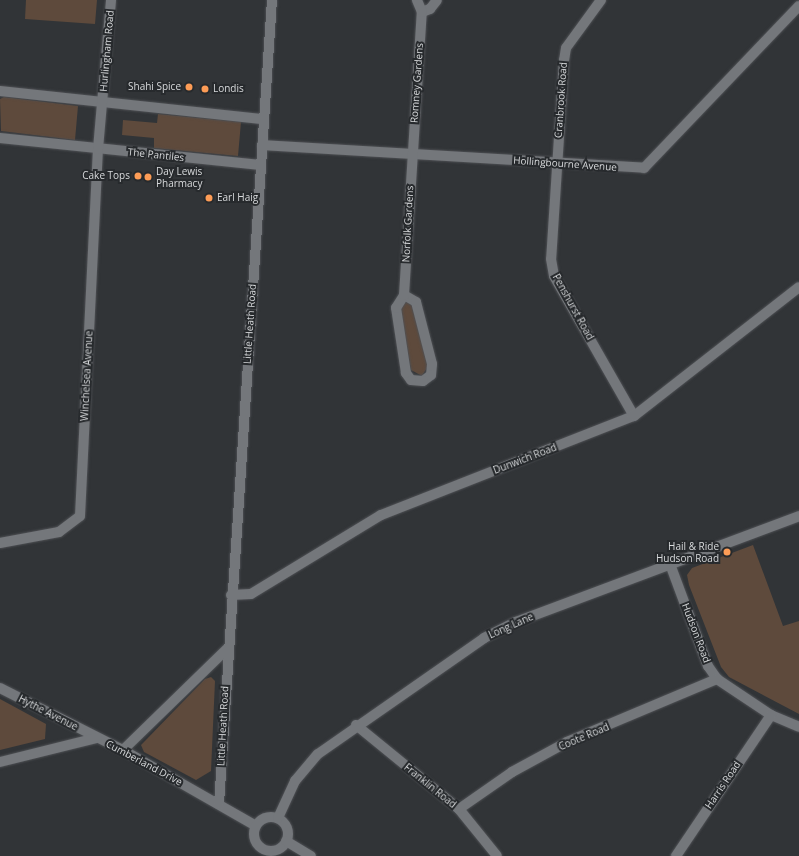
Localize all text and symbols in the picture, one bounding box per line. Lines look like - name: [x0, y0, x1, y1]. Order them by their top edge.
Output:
- street label: Hurlingham Road: [97, 10, 117, 92]
- street label: Romney Gardens: [408, 43, 426, 123]
- street label: Cranbrook Road: [552, 62, 570, 138]
- place label: Shahi Spice: [128, 81, 181, 93]
- marker: Shahi Spice: [184, 82, 194, 92]
- place label: Londis: [213, 83, 244, 95]
- marker: Londis: [200, 84, 210, 94]
- street label: The Pantiles: [127, 146, 185, 164]
- street label: Hollingbourne Avenue: [513, 154, 617, 174]
- place label: Day Lewis Pharmacy: [156, 165, 202, 188]
- place label: Cake Tops: [82, 170, 130, 182]
- marker: Cake Tops: [133, 171, 143, 181]
- marker: Day Lewis Pharmacy: [143, 172, 153, 182]
- street label: Norfolk Gardens: [400, 185, 416, 263]
- place label: Earl Haig: [217, 192, 258, 204]
- marker: Earl Haig: [204, 193, 214, 203]
- street label: Penshurst Road: [550, 272, 596, 342]
- street label: Little Heath Road: [241, 284, 259, 364]
- street label: Winchelsea Avenue: [79, 331, 95, 421]
- street label: Dunwich Road: [491, 441, 559, 477]
- place label: Hail & Ride Hudson Road: [656, 540, 719, 564]
- marker: Hail & Ride Hudson Road: [722, 547, 732, 557]
- street label: Hudson Road: [679, 601, 713, 665]
- street label: Long Lane: [487, 611, 535, 641]
- street label: Little Heath Road: [215, 686, 231, 766]
- street label: Hythe Avenue: [16, 693, 80, 733]
- street label: Coote Road: [557, 721, 611, 753]
- street label: Cumberland Drive: [104, 738, 184, 788]
- street label: Harris Road: [703, 759, 743, 811]
- street label: Franklin Road: [401, 761, 459, 811]

